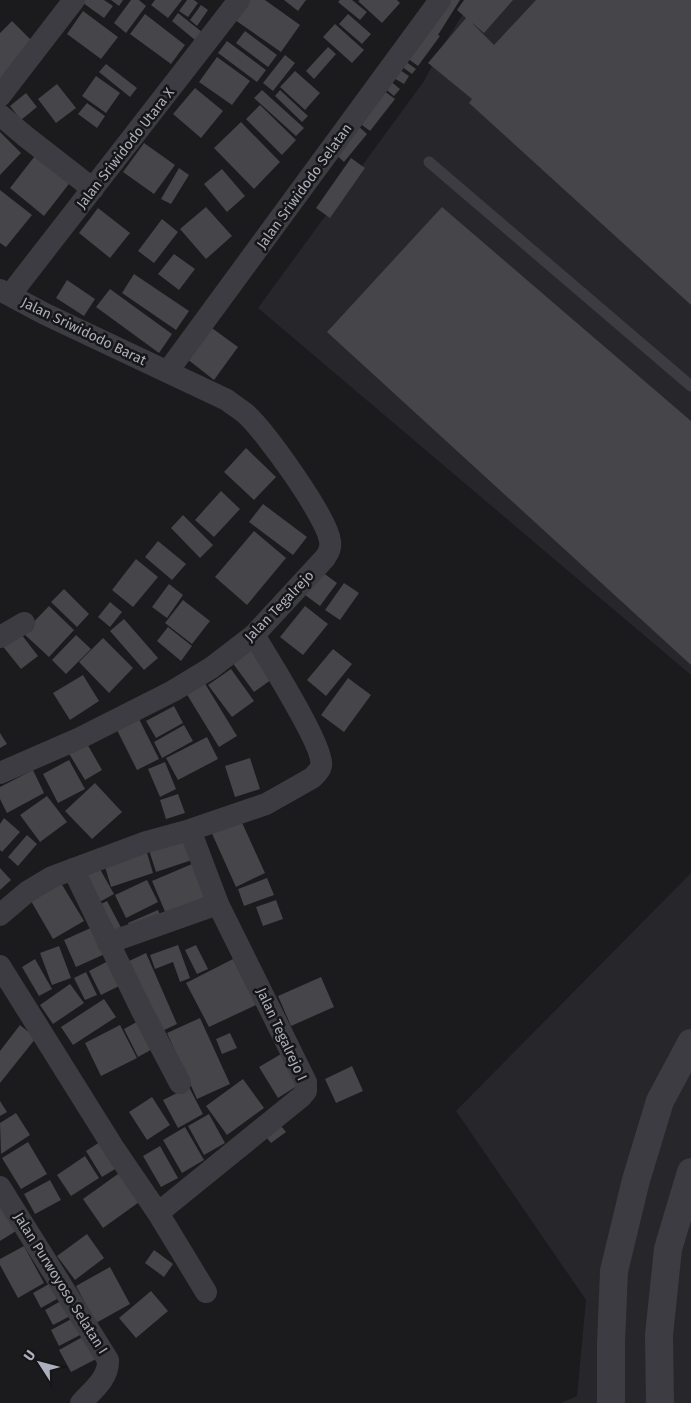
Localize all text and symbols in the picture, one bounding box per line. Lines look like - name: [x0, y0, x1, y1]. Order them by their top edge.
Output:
- street label: Jalan Sriwidodo Utara X: [73, 84, 178, 212]
- street label: Jalan Sriwidodo Selatan: [253, 120, 356, 252]
- street label: Jalan Sriwidodo Barat: [19, 294, 150, 369]
- street label: Jalan Tegalrejo: [241, 567, 318, 646]
- street label: Jalan Tegalrejo I: [253, 985, 311, 1083]
- street label: Jalan Purwoyoso Selatan I: [10, 1209, 111, 1357]
- north arrow: [15, 1338, 65, 1388]
- text: U: [20, 1347, 39, 1364]

